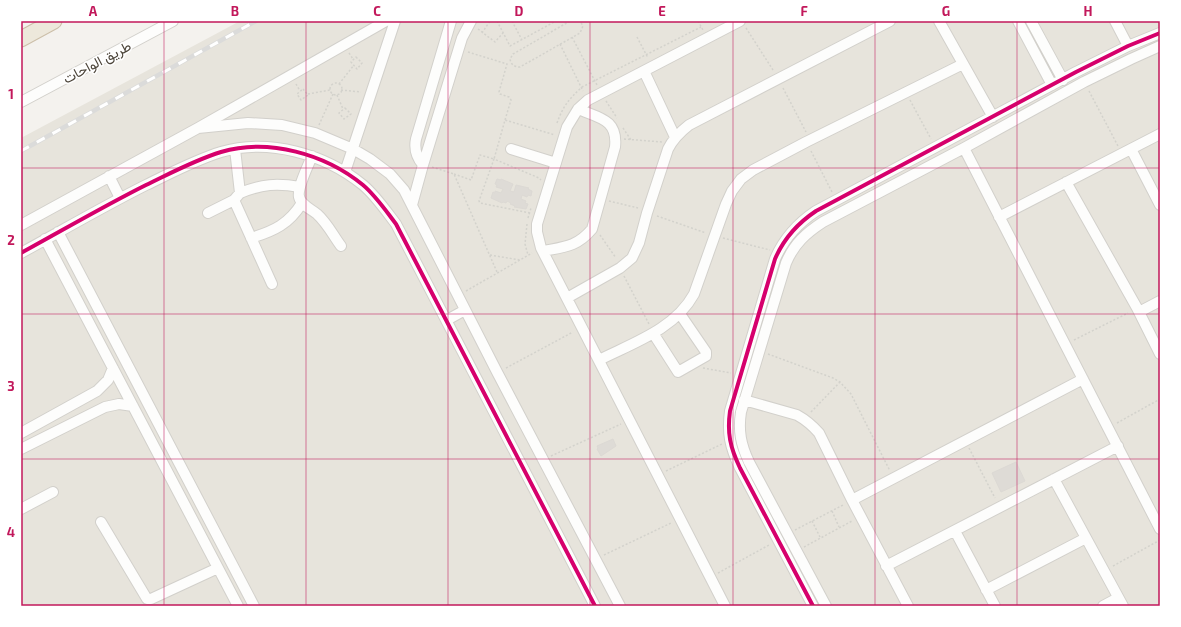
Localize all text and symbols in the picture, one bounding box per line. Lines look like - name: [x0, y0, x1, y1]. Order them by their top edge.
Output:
- text: A: [89, 3, 98, 19]
- text: B: [231, 3, 239, 19]
- text: C: [373, 3, 381, 19]
- text: D: [515, 3, 524, 19]
- text: E: [658, 3, 666, 19]
- text: F: [800, 3, 808, 19]
- text: G: [942, 3, 950, 19]
- text: H: [1084, 3, 1093, 19]
- street label: طريق الواحات: [60, 36, 134, 88]
- text: 1: [8, 86, 14, 102]
- text: 2: [7, 232, 15, 248]
- text: 3: [7, 378, 15, 394]
- text: 4: [7, 524, 15, 540]

